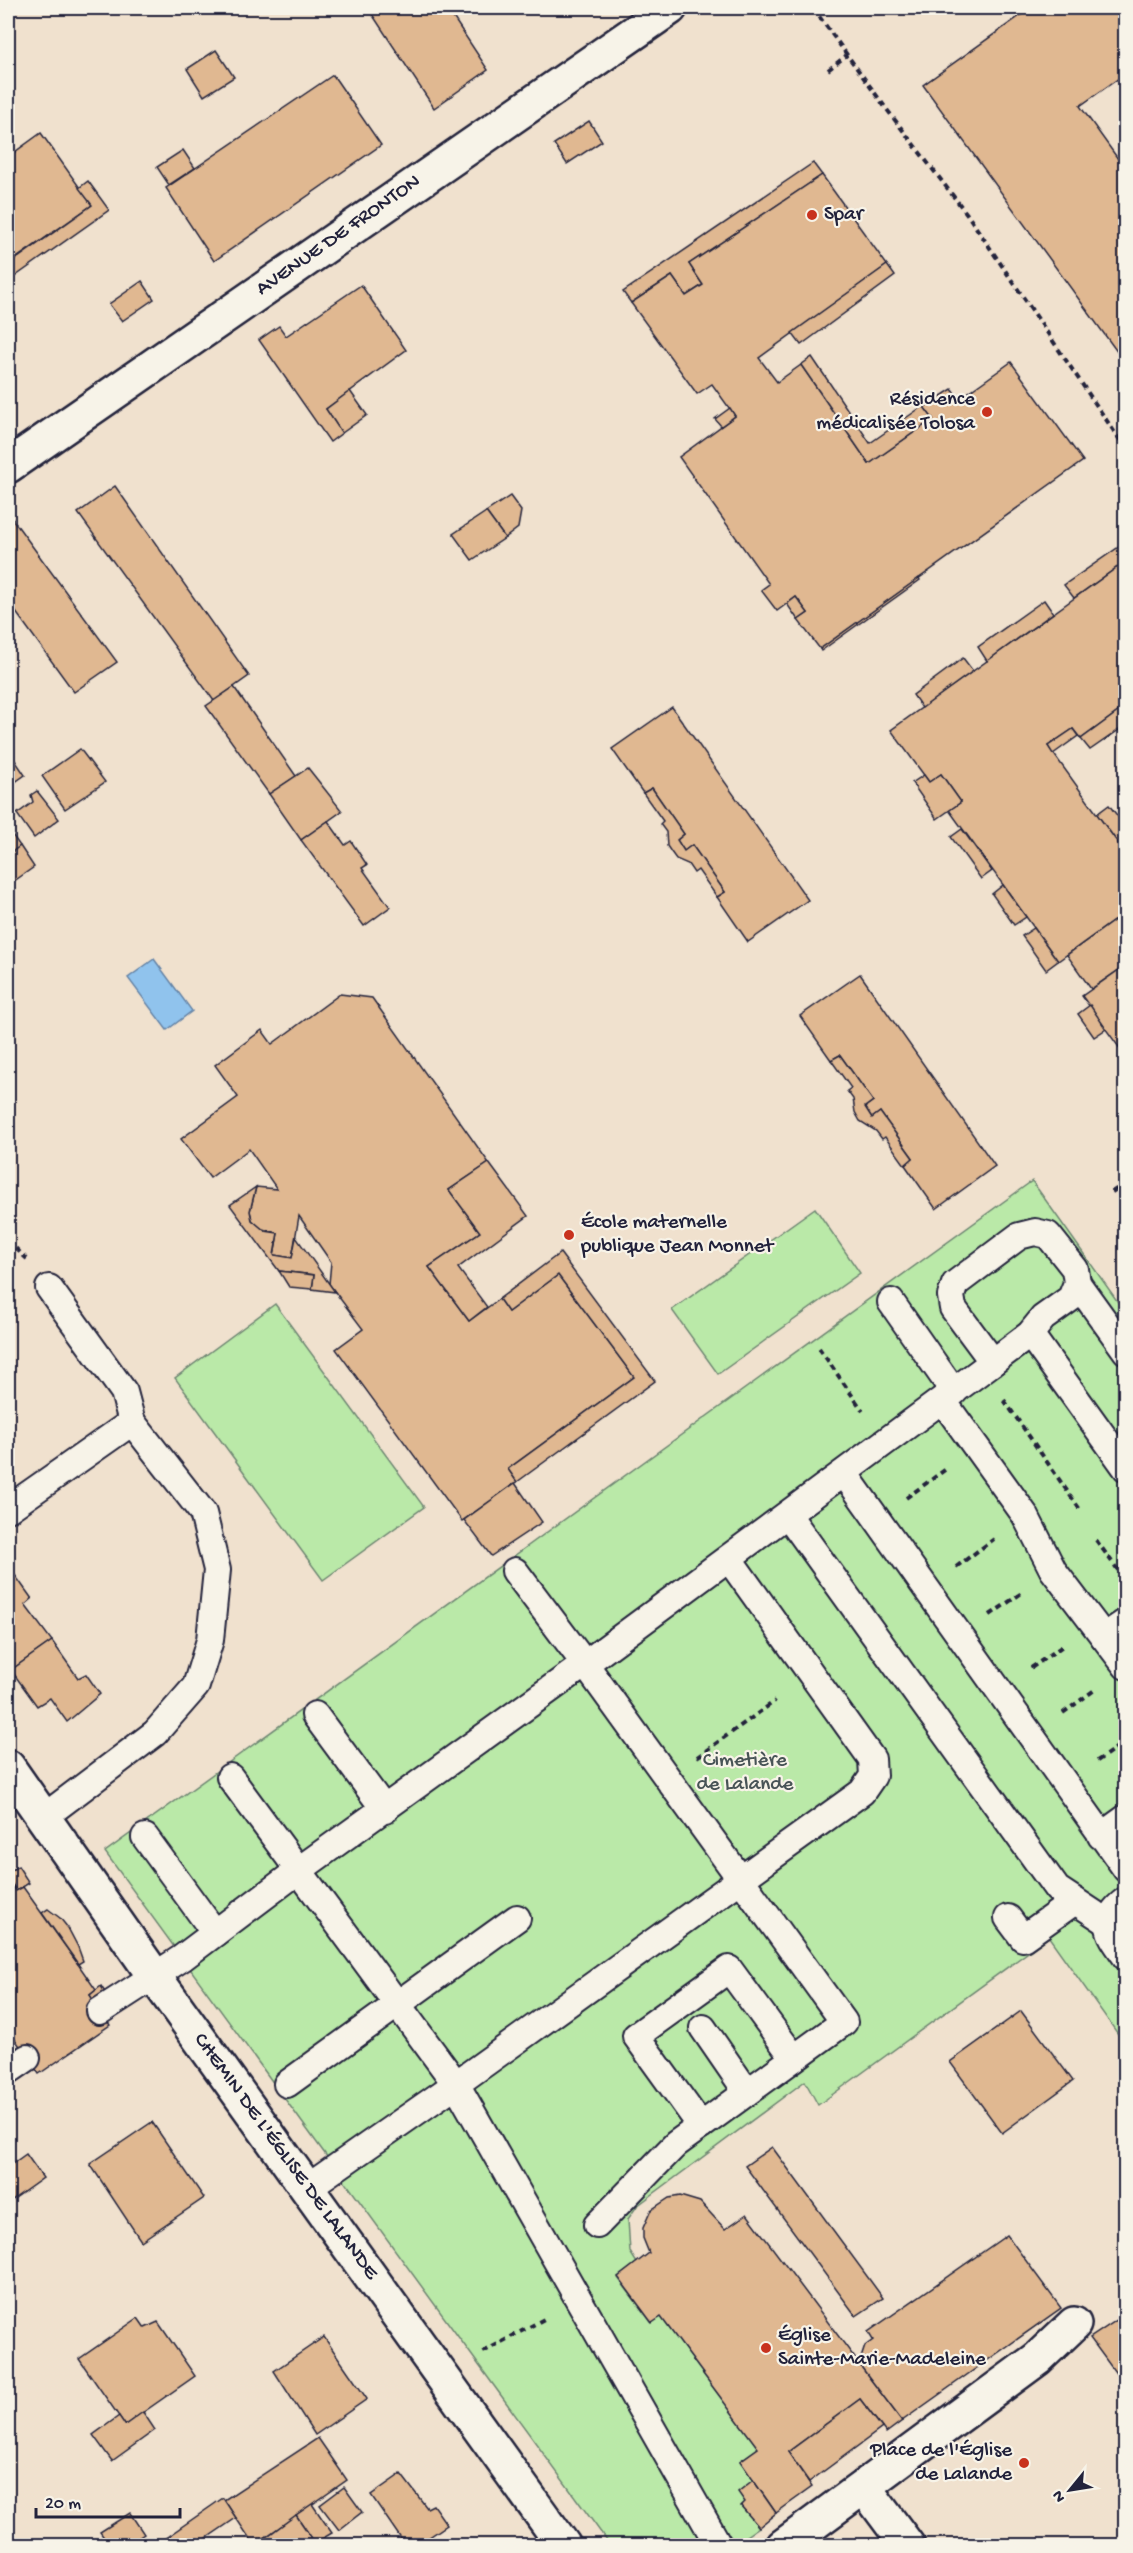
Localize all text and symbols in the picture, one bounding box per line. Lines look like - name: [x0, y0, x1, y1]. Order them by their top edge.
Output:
- street label: AVENUE DE FRONTON: [252, 170, 426, 302]
- place label: Spar: [824, 203, 865, 228]
- marker: Spar: [805, 208, 819, 222]
- place label: Résidence médicalisée Tolosa: [816, 388, 976, 437]
- marker: Résidence médicalisée Tolosa: [980, 405, 994, 419]
- place label: École maternelle publique Jean Monnet: [580, 1211, 776, 1260]
- marker: École maternelle publique Jean Monnet: [562, 1228, 576, 1242]
- park label: Cimetière de Lalande: [697, 1749, 795, 1798]
- street label: CHEMIN DE L'ÉGLISE DE LALANDE: [187, 2029, 383, 2286]
- place label: Église Sainte-Marie-Madeleine: [778, 2324, 987, 2373]
- marker: Église Sainte-Marie-Madeleine: [759, 2341, 773, 2355]
- place label: Place de l'Église de Lalande: [869, 2439, 1013, 2488]
- marker: Place de l'Église de Lalande: [1017, 2456, 1031, 2470]
- north arrow: [1040, 2460, 1100, 2520]
- scale bar: [36, 2481, 180, 2519]
- text: N: [1049, 2486, 1071, 2505]
- text: 20 m: [45, 2494, 81, 2515]

